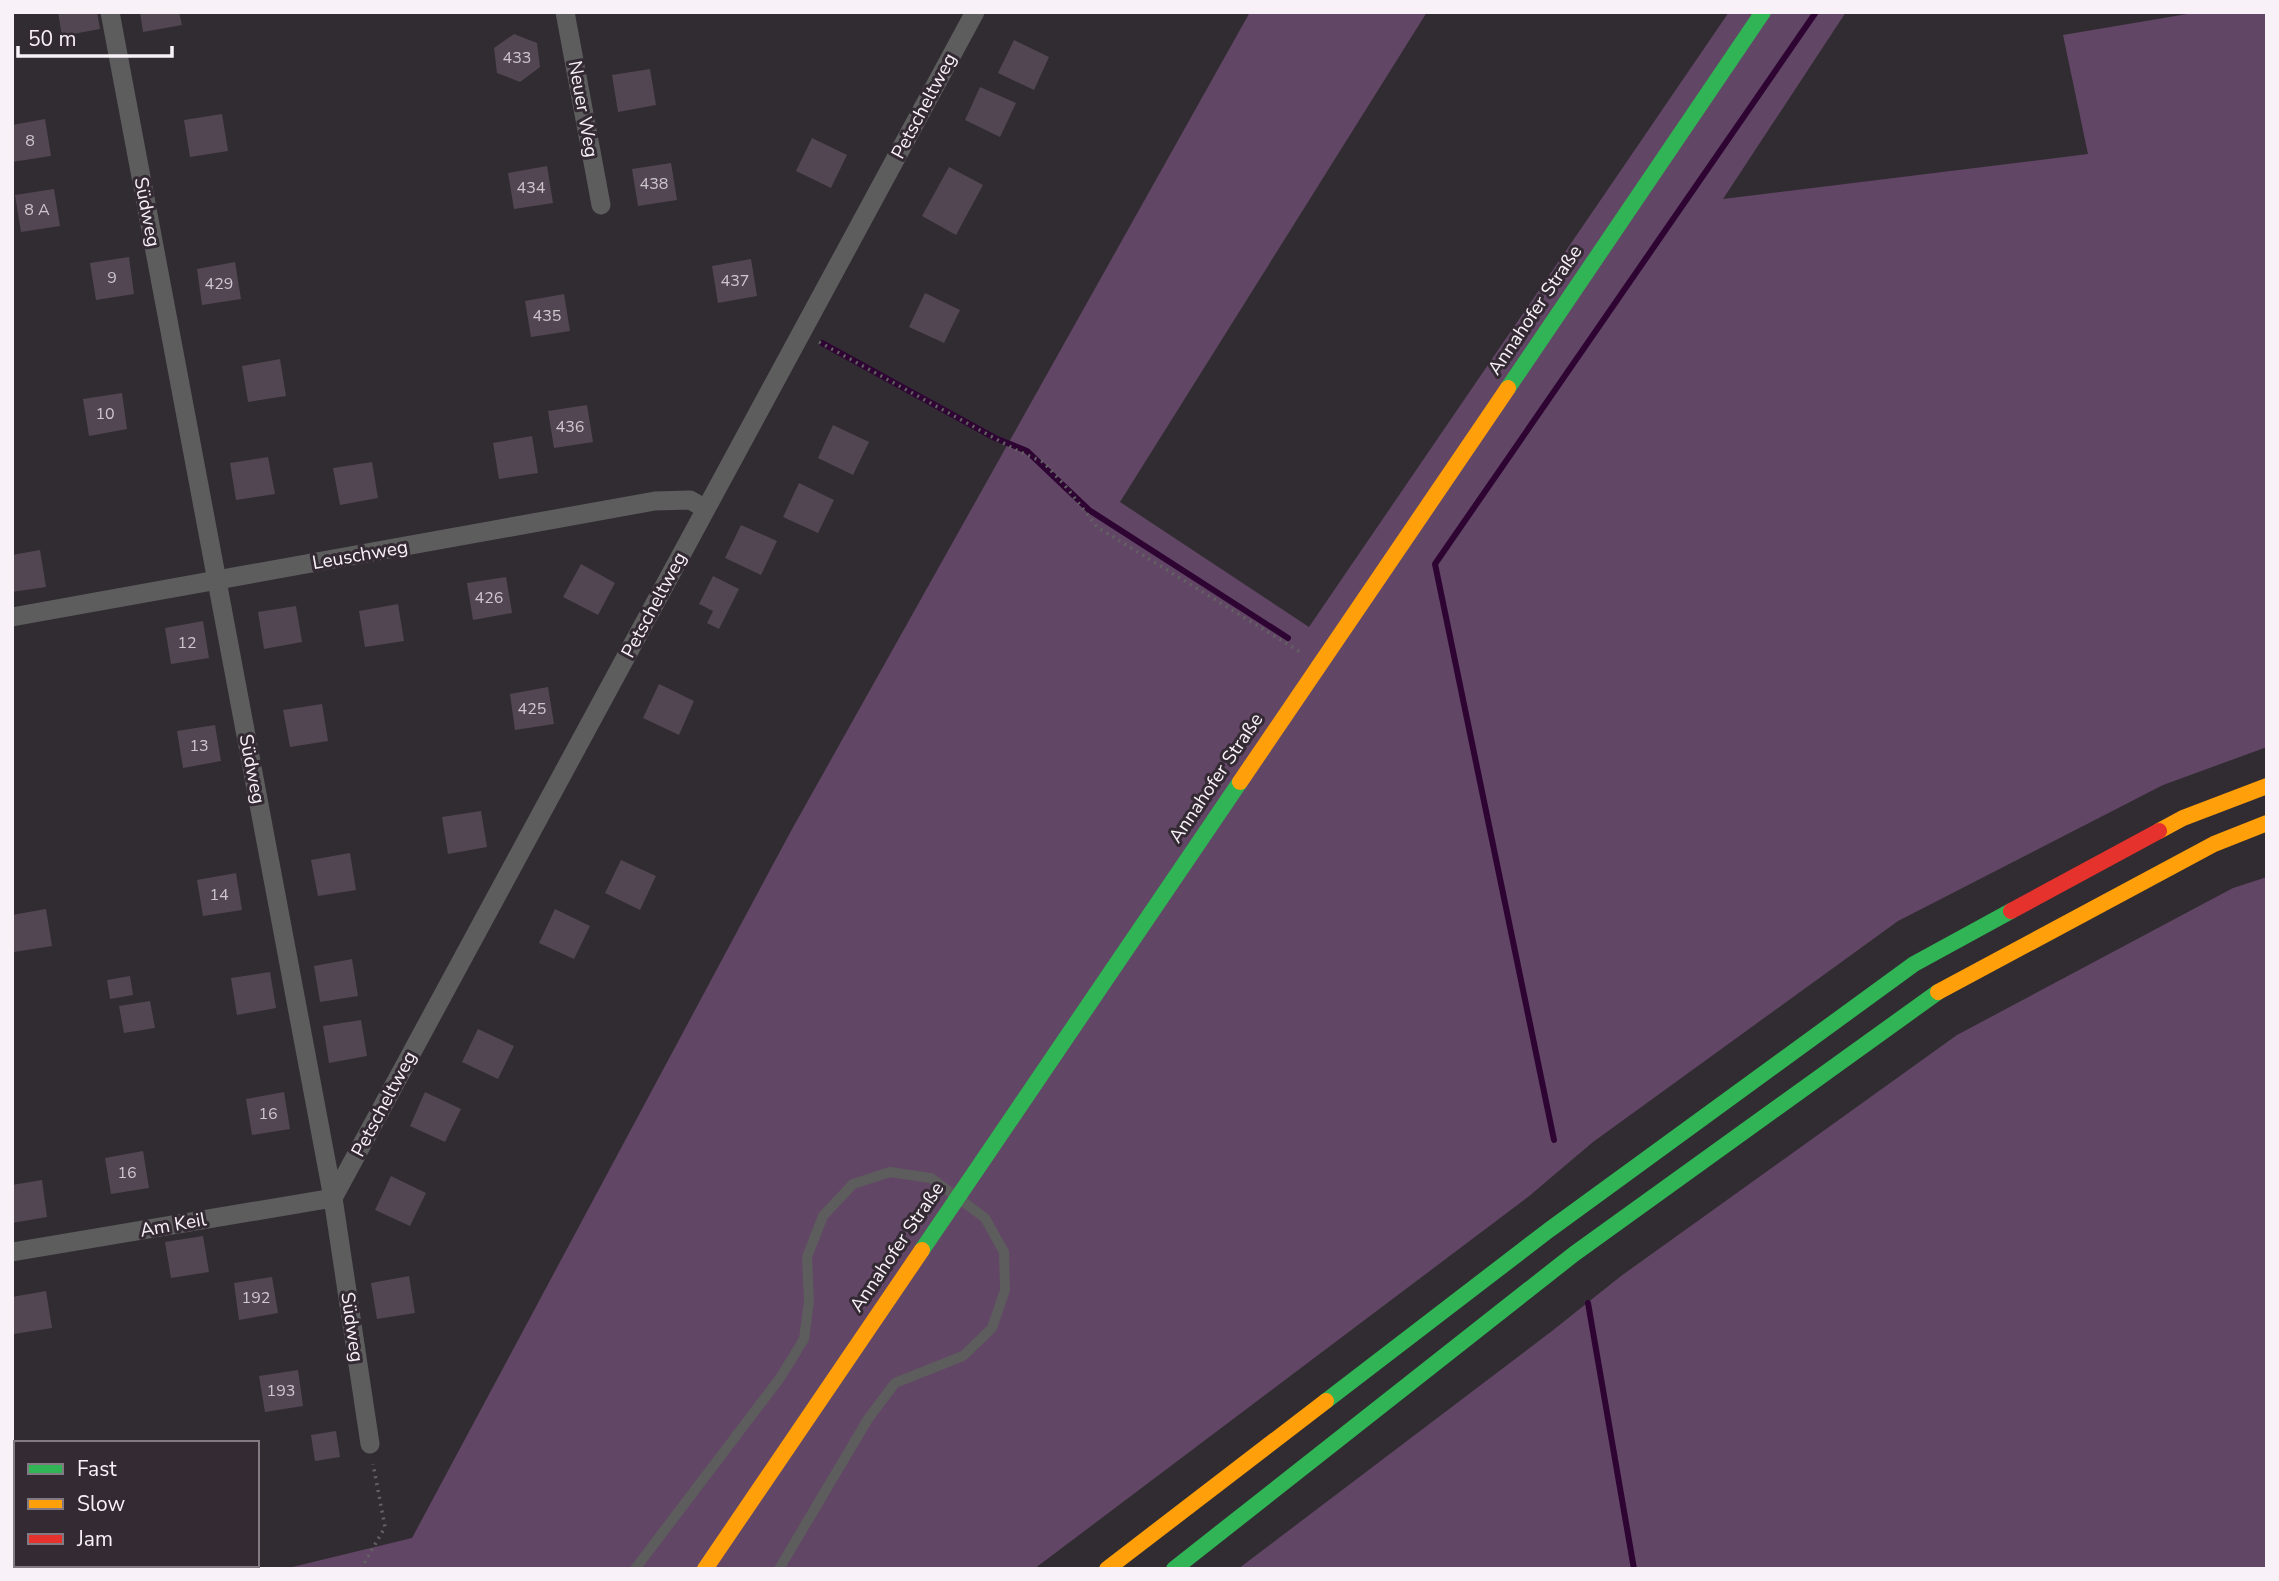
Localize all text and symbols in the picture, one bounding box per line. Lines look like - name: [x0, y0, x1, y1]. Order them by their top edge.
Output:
- scale bar: [18, 14, 172, 58]
- text: 50 m: [28, 25, 77, 53]
- house number: 433: [503, 47, 531, 69]
- street label: Petscheltweg: [885, 48, 963, 164]
- street label: Neuer Weg: [562, 59, 604, 159]
- house number: 8: [25, 130, 35, 152]
- house number: 438: [640, 173, 668, 195]
- street label: Südweg: [128, 175, 166, 249]
- house number: 434: [517, 177, 546, 199]
- house number: 8 A: [24, 199, 50, 221]
- street label: Annahofer Straße: [1482, 240, 1588, 380]
- house number: 9: [107, 267, 117, 289]
- house number: 437: [721, 270, 749, 292]
- house number: 429: [205, 273, 233, 295]
- house number: 435: [533, 305, 561, 327]
- house number: 10: [95, 403, 115, 425]
- house number: 436: [556, 416, 584, 438]
- street label: Leuschweg: [310, 534, 410, 576]
- street label: Petscheltweg: [615, 547, 693, 663]
- house number: 426: [475, 587, 503, 609]
- house number: 12: [177, 632, 197, 654]
- house number: 425: [518, 698, 546, 720]
- street label: Annahofer Straße: [1163, 708, 1269, 848]
- street label: Südweg: [233, 732, 271, 806]
- house number: 13: [189, 735, 209, 757]
- house number: 14: [209, 884, 229, 906]
- street label: Petscheltweg: [345, 1046, 423, 1162]
- house number: 16: [258, 1103, 278, 1125]
- house number: 16: [117, 1162, 137, 1184]
- street label: Annahofer Straße: [844, 1177, 950, 1317]
- street label: Am Keil: [138, 1206, 209, 1244]
- house number: 192: [242, 1287, 270, 1309]
- street label: Südweg: [334, 1290, 370, 1364]
- house number: 193: [267, 1380, 295, 1402]
- legend: [14, 1441, 259, 1567]
- text: Fast: [77, 1455, 117, 1483]
- text: Slow: [77, 1490, 126, 1518]
- text: Jam: [76, 1525, 113, 1553]

